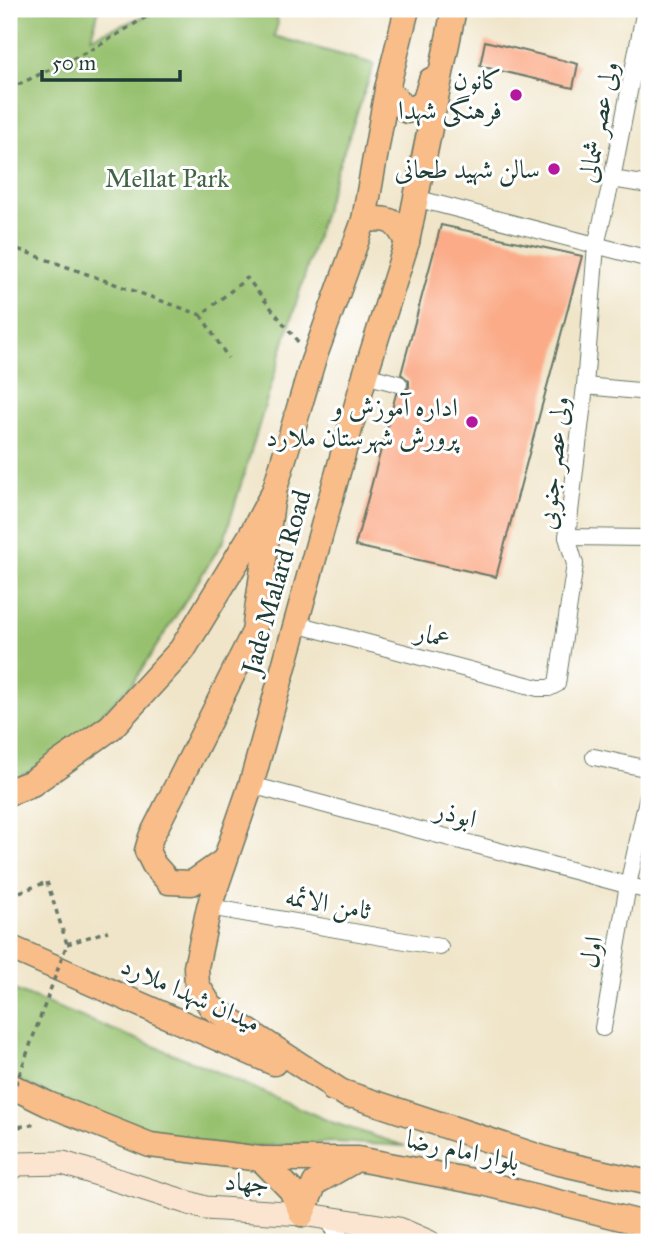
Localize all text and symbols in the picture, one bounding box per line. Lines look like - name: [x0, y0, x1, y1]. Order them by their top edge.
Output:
- scale bar: [42, 38, 180, 82]
- text: 50 m: [52, 50, 97, 76]
- street label: ولی عصر شمالی: [571, 59, 626, 186]
- place label: کانون فرهنگی شهدا: [398, 64, 502, 128]
- marker: کانون فرهنگی شهدا: [508, 87, 524, 103]
- place label: سالن شهید طحانی: [394, 153, 540, 187]
- marker: سالن شهید طحانی: [546, 161, 562, 177]
- park label: Mellat Park: [105, 162, 230, 194]
- place label: اداره آموزش و پرورش شهرستان ملارد: [266, 391, 460, 454]
- street label: ولی عصر جنوبی: [530, 395, 579, 532]
- marker: اداره آموزش و پرورش شهرستان ملارد: [464, 414, 480, 430]
- street label: Jade Malard Road: [234, 486, 318, 681]
- street label: عمار: [409, 614, 454, 655]
- street label: ابوذر: [429, 792, 480, 836]
- street label: ثامن الائمه: [282, 880, 374, 928]
- street label: اول: [572, 934, 610, 970]
- street label: میدان شهدا ملارد: [116, 949, 266, 1040]
- street label: بلوار امام رضا: [402, 1122, 523, 1184]
- street label: جهاد: [224, 1164, 270, 1200]

